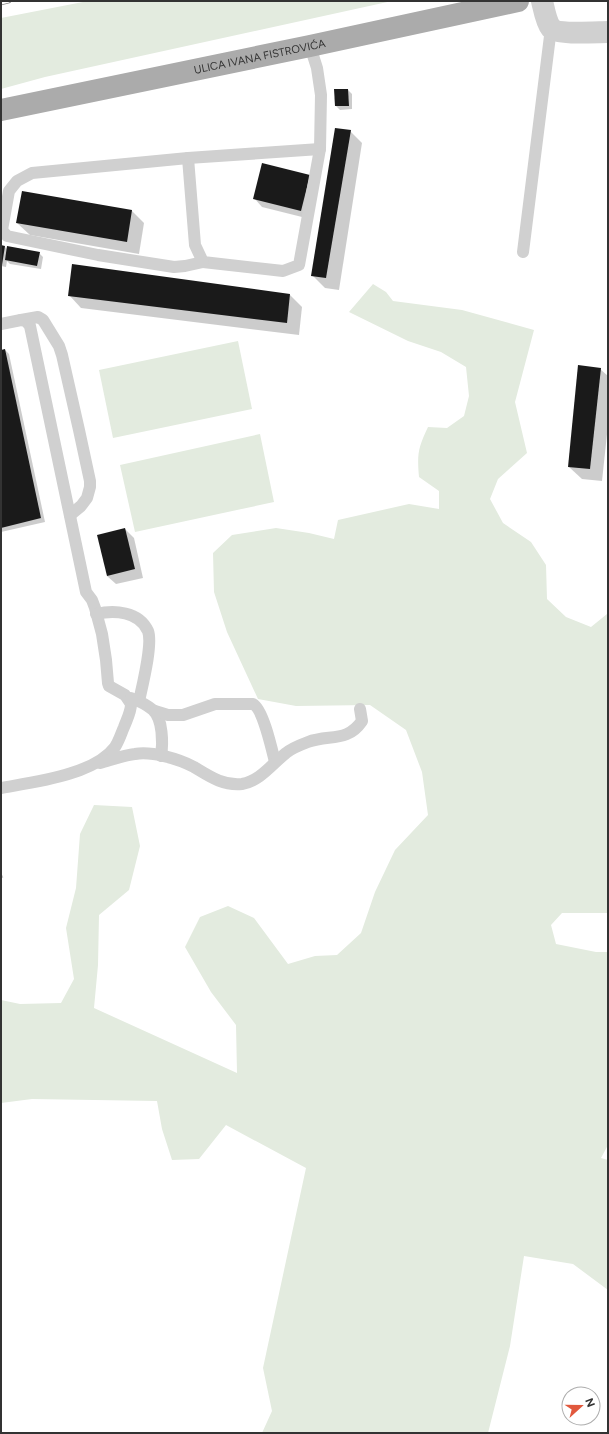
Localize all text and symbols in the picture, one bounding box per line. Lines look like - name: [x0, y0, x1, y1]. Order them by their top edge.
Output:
- street label: ULICA IVANA FISTROVIĆA: [193, 36, 327, 76]
- north arrow: [561, 1386, 601, 1426]
- text: N: [582, 1396, 597, 1409]

